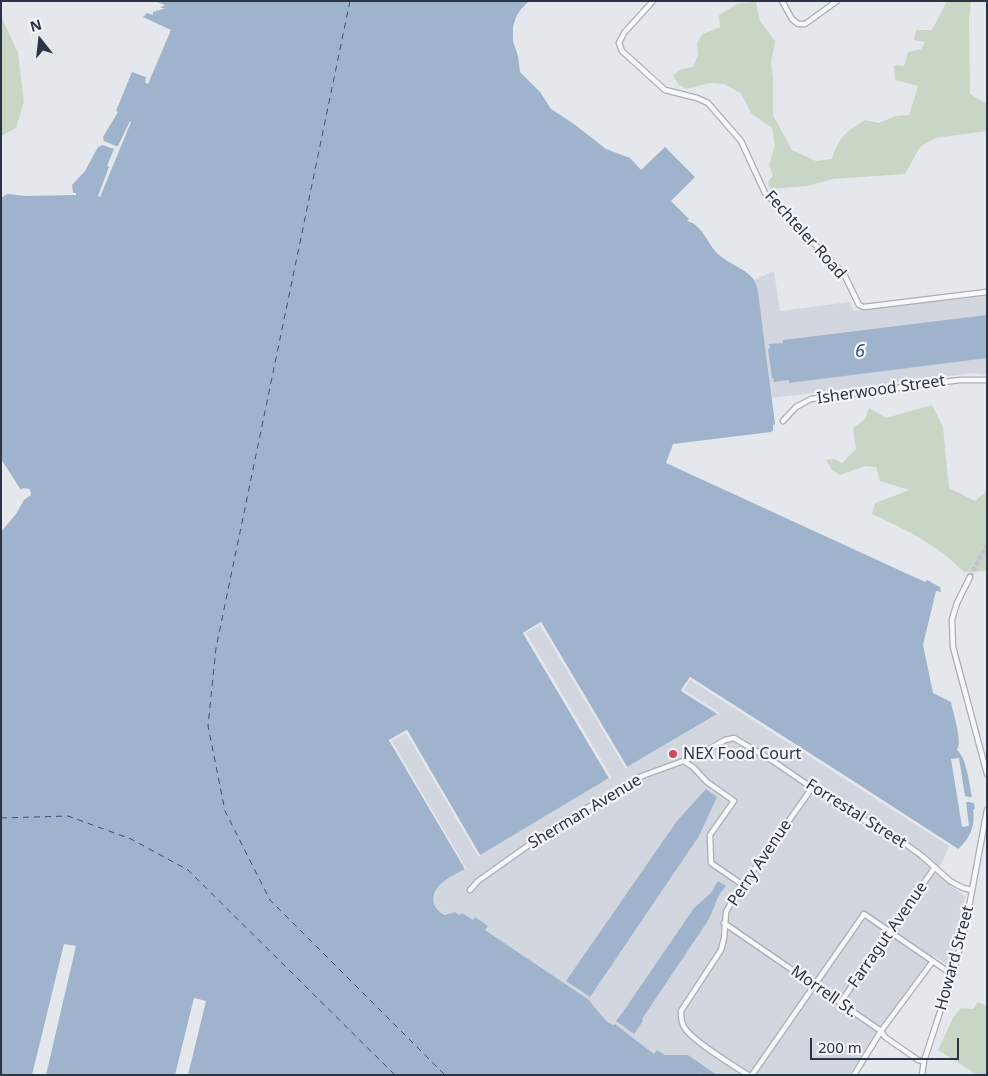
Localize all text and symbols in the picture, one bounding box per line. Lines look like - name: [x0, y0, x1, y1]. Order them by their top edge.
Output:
- text: N: [28, 14, 44, 36]
- north arrow: [15, 15, 65, 65]
- street label: Fechteler Road: [760, 187, 850, 283]
- water label: 6: [855, 341, 865, 363]
- street label: Isherwood Street: [816, 372, 946, 408]
- place label: NEX Food Court: [683, 744, 801, 764]
- marker: NEX Food Court: [667, 748, 679, 760]
- street label: Sherman Avenue: [525, 771, 645, 853]
- street label: Forrestal Street: [802, 775, 910, 853]
- street label: Perry Avenue: [724, 816, 796, 910]
- street label: Farragut Avenue: [844, 878, 932, 992]
- street label: Howard Street: [932, 903, 978, 1013]
- street label: Morrell St.: [787, 962, 861, 1022]
- scale bar: [813, 1028, 962, 1060]
- text: 200 m: [818, 1037, 862, 1057]

